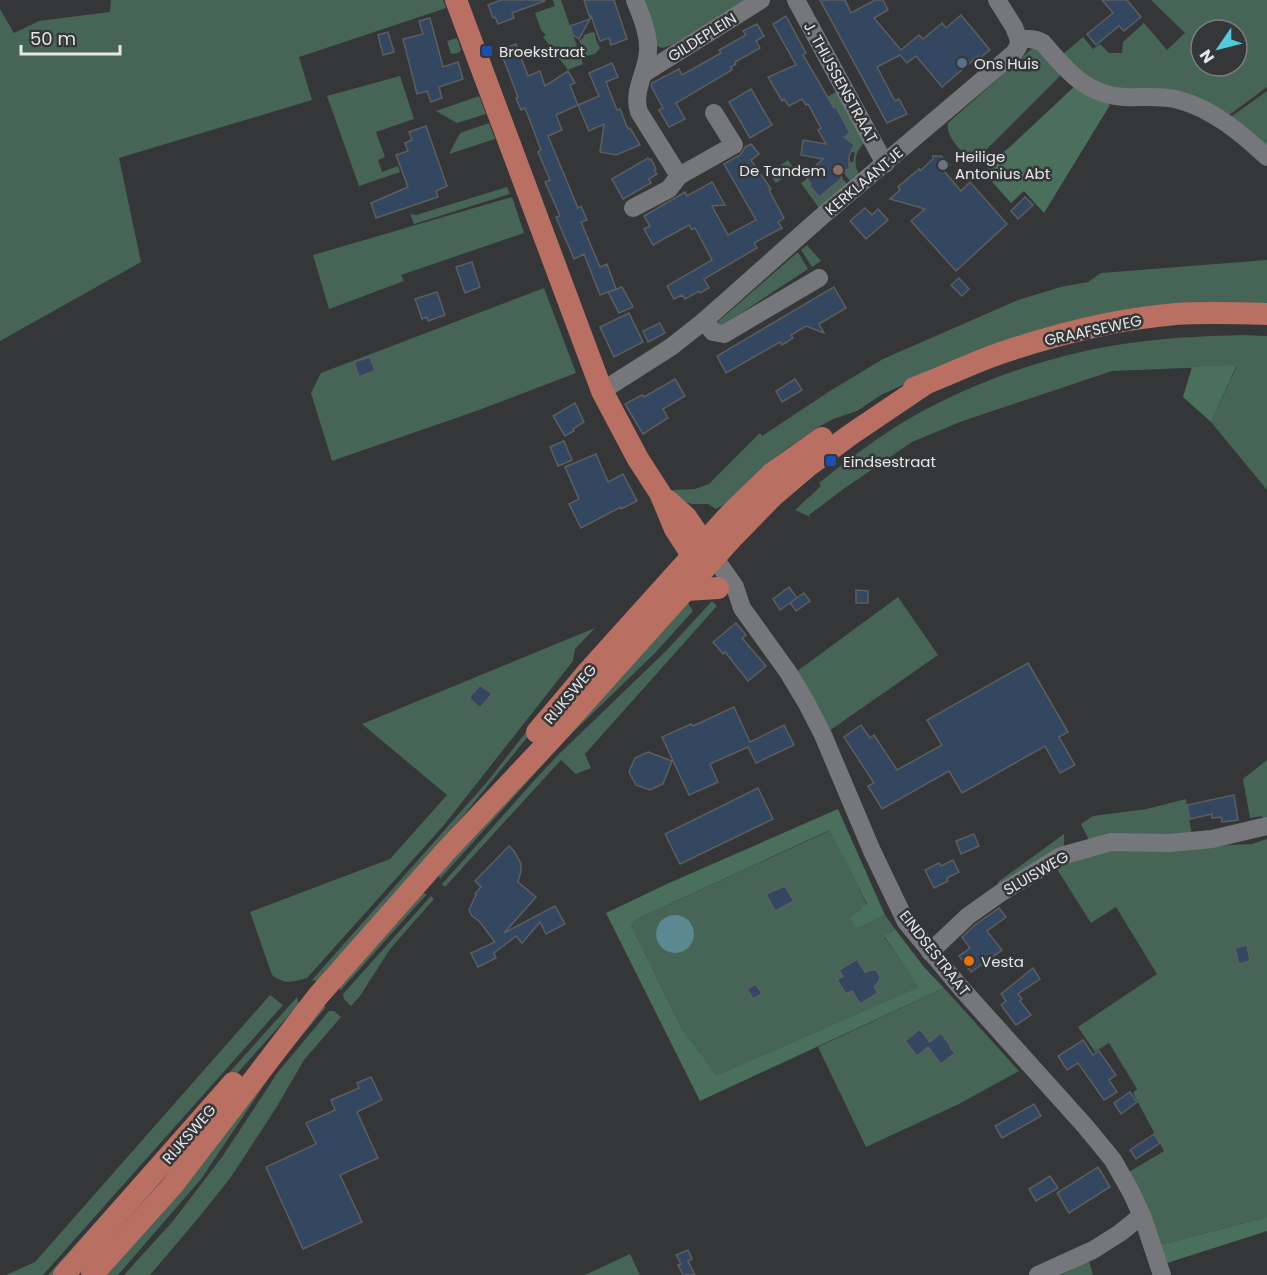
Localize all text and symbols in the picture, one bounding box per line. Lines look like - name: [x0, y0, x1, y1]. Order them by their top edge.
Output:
- street label: GILDEPLEIN: [664, 8, 740, 66]
- scale bar: [21, 18, 120, 56]
- street label: J. THIJSSENSTRAAT: [799, 18, 883, 146]
- north arrow: [1189, 18, 1249, 78]
- text: 50 m: [30, 26, 76, 51]
- place label: Broekstraat: [499, 41, 585, 62]
- marker: Broekstraat: [480, 44, 494, 58]
- text: N: [1194, 45, 1220, 68]
- place label: Ons Huis: [974, 53, 1039, 74]
- marker: Ons Huis: [955, 56, 969, 70]
- street label: KERKLAANTJE: [821, 142, 907, 220]
- place label: Heilige Antonius Abt: [955, 146, 1050, 184]
- marker: Heilige Antonius Abt: [936, 158, 950, 172]
- place label: De Tandem: [739, 160, 826, 181]
- marker: De Tandem: [831, 163, 845, 177]
- street label: GRAAFSEWEG: [1042, 309, 1144, 351]
- place label: Eindsestraat: [843, 451, 936, 472]
- marker: Eindsestraat: [824, 454, 838, 468]
- street label: RIJKSWEG: [539, 659, 602, 729]
- street label: SLUISWEG: [1000, 846, 1073, 900]
- street label: EINDSESTRAAT: [895, 906, 975, 1000]
- place label: Vesta: [981, 951, 1024, 972]
- marker: Vesta: [962, 954, 976, 968]
- street label: RIJKSWEG: [157, 1099, 221, 1168]

